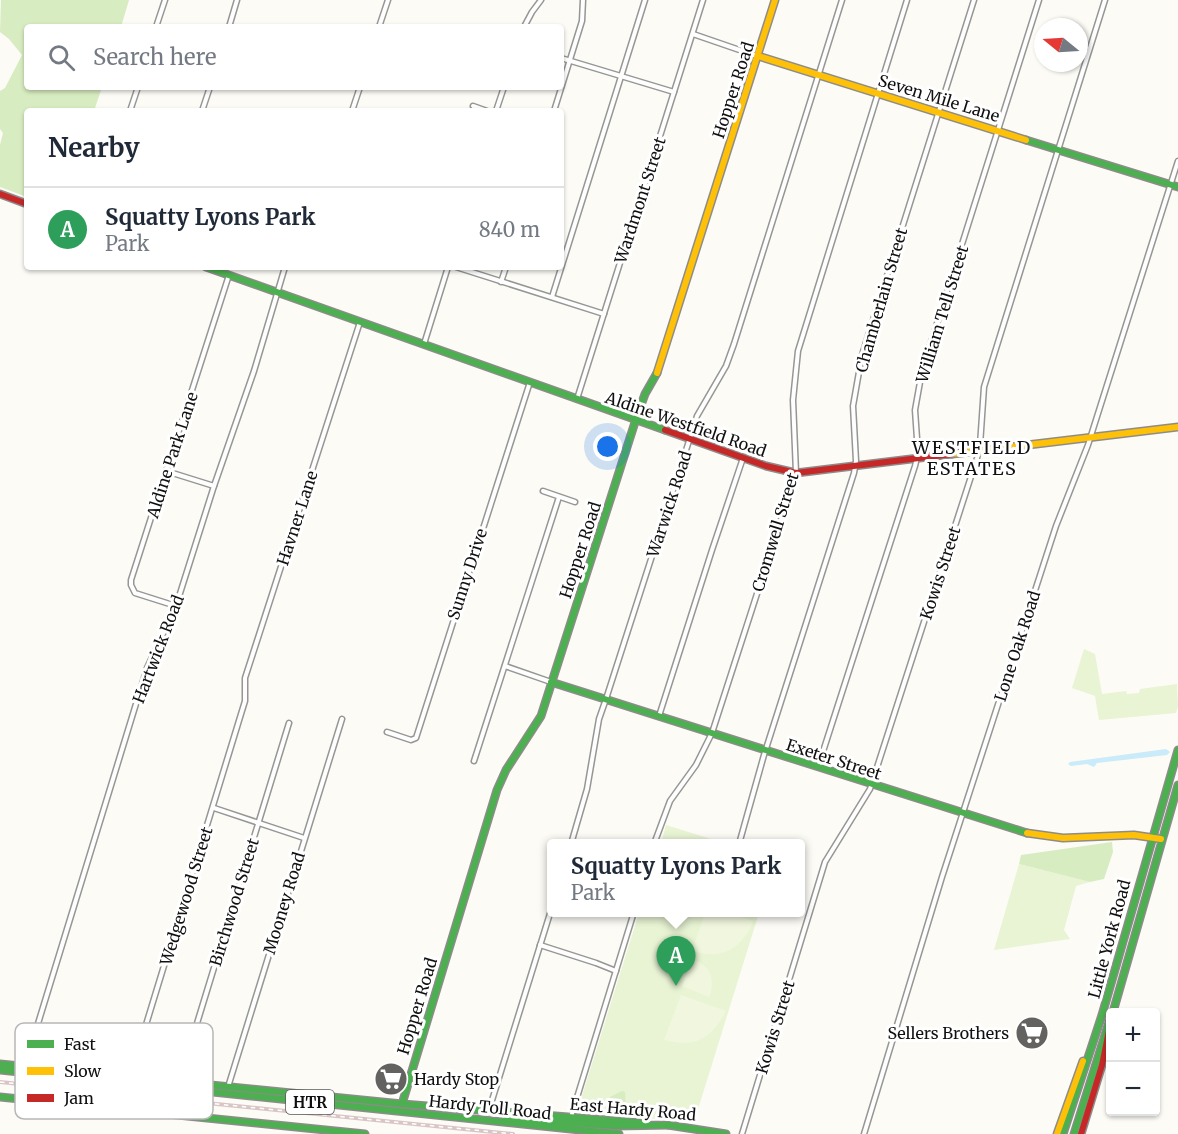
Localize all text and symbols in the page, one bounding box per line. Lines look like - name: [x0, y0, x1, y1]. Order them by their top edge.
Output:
- north arrow: [1034, 18, 1088, 72]
- search box: [24, 24, 564, 90]
- street label: Hopper Road: [708, 39, 758, 141]
- icon: search: [45, 41, 78, 74]
- text: Search here: [93, 43, 216, 71]
- street label: Seven Mile Lane: [876, 70, 1002, 126]
- text: Nearby: [48, 131, 140, 164]
- street label: Wardmont Street: [610, 134, 670, 267]
- text: Squatty Lyons Park: [105, 203, 315, 231]
- text: A: [60, 217, 75, 242]
- text: 840 m: [479, 217, 540, 242]
- street label: Chamberlain Street: [851, 225, 911, 375]
- text: Park: [105, 231, 149, 256]
- street label: William Tell Street: [911, 242, 973, 386]
- street label: Aldine Westfield Road: [602, 387, 770, 461]
- street label: Aldine Park Lane: [142, 389, 202, 522]
- your location: [593, 432, 622, 461]
- district label: WESTFIELD ESTATES: [911, 436, 1032, 480]
- street label: Warwick Road: [642, 448, 696, 561]
- street label: Havner Lane: [272, 468, 322, 568]
- street label: Cromwell Street: [747, 469, 803, 594]
- street label: Hopper Road: [555, 499, 605, 601]
- street label: Kowis Street: [916, 523, 965, 622]
- street label: Sunny Drive: [443, 526, 491, 622]
- street label: Lone Oak Road: [990, 588, 1044, 704]
- street label: Hartwick Road: [128, 592, 188, 706]
- street label: Exeter Street: [784, 734, 885, 784]
- street label: Wedgewood Street: [155, 824, 217, 969]
- street label: Birchwood Street: [205, 835, 263, 968]
- popup: [547, 839, 805, 917]
- street label: Mooney Road: [259, 849, 309, 956]
- text: Squatty Lyons Park: [571, 852, 781, 880]
- street label: Little York Road: [1084, 877, 1135, 1001]
- text: Park: [571, 880, 615, 905]
- pin: A: [656, 936, 696, 986]
- street label: Hopper Road: [393, 955, 441, 1057]
- street label: Kowis Street: [751, 977, 799, 1076]
- map controls: [1106, 1008, 1160, 1116]
- button: +: [1106, 1008, 1160, 1062]
- supermarket icon: Sellers Brothers: [1014, 1015, 1050, 1051]
- legend: [15, 1023, 213, 1119]
- place label: Sellers Brothers: [887, 1023, 1009, 1043]
- text: Fast: [64, 1034, 97, 1054]
- text: Slow: [64, 1061, 102, 1081]
- supermarket icon: Hardy Stop: [373, 1061, 409, 1097]
- button: −: [1106, 1062, 1160, 1116]
- place label: Hardy Stop: [414, 1069, 499, 1089]
- text: Jam: [63, 1088, 94, 1108]
- road number: HTR: [286, 1090, 334, 1114]
- street label: Hardy Toll Road: [428, 1091, 553, 1123]
- street label: East Hardy Road: [569, 1094, 697, 1125]

